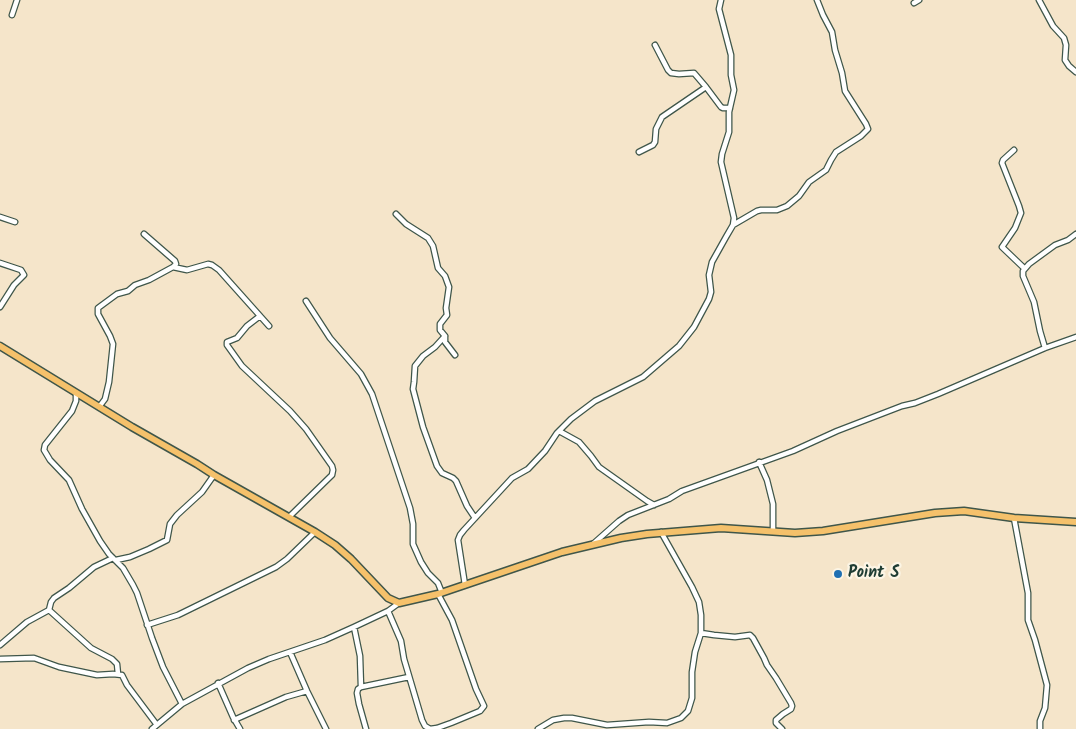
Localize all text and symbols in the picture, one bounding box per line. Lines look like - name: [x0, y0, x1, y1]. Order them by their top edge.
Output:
- place label: Point S: [848, 564, 899, 584]
- marker: Point S: [832, 568, 844, 580]

